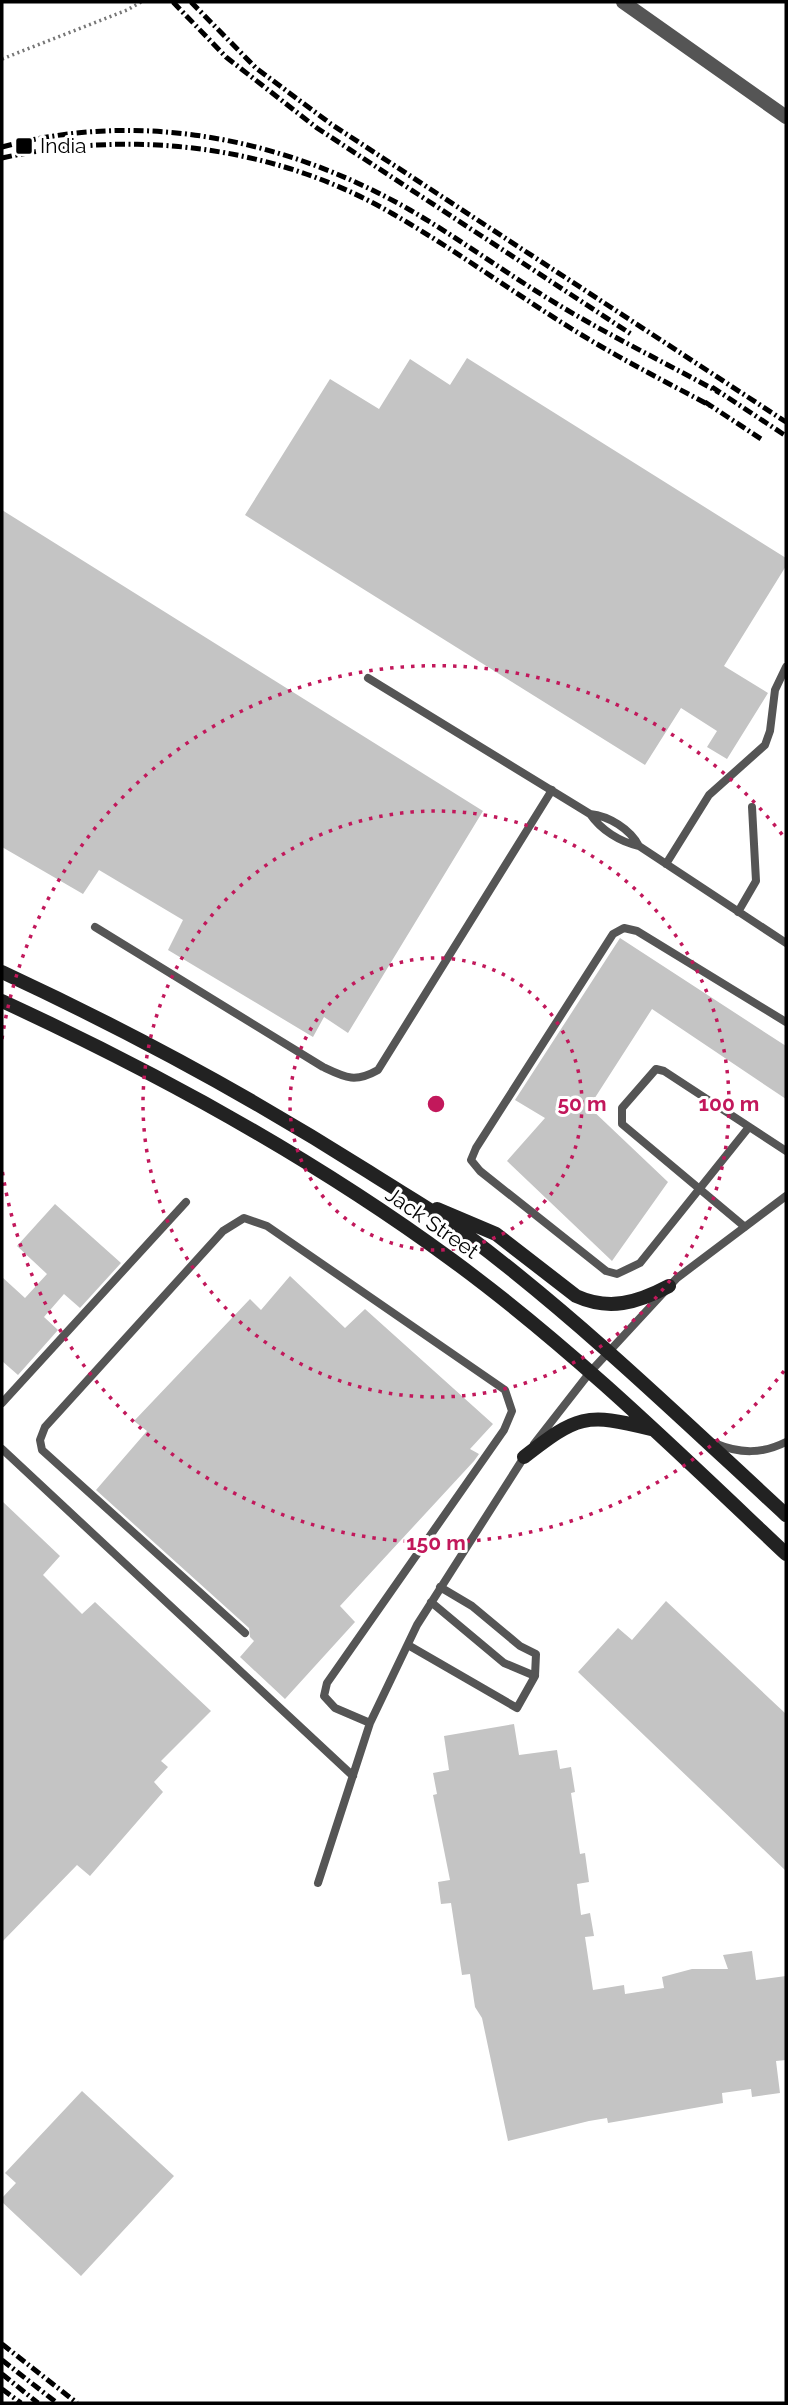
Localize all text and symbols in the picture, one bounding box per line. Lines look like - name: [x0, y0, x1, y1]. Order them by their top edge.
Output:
- place label: India: [40, 133, 87, 158]
- marker: India: [14, 136, 34, 156]
- text: 50 m: [557, 1091, 607, 1116]
- text: 100 m: [699, 1091, 759, 1116]
- centre of rings: [424, 1092, 448, 1116]
- street label: Jack Street: [381, 1181, 484, 1264]
- text: 150 m: [406, 1530, 466, 1555]

